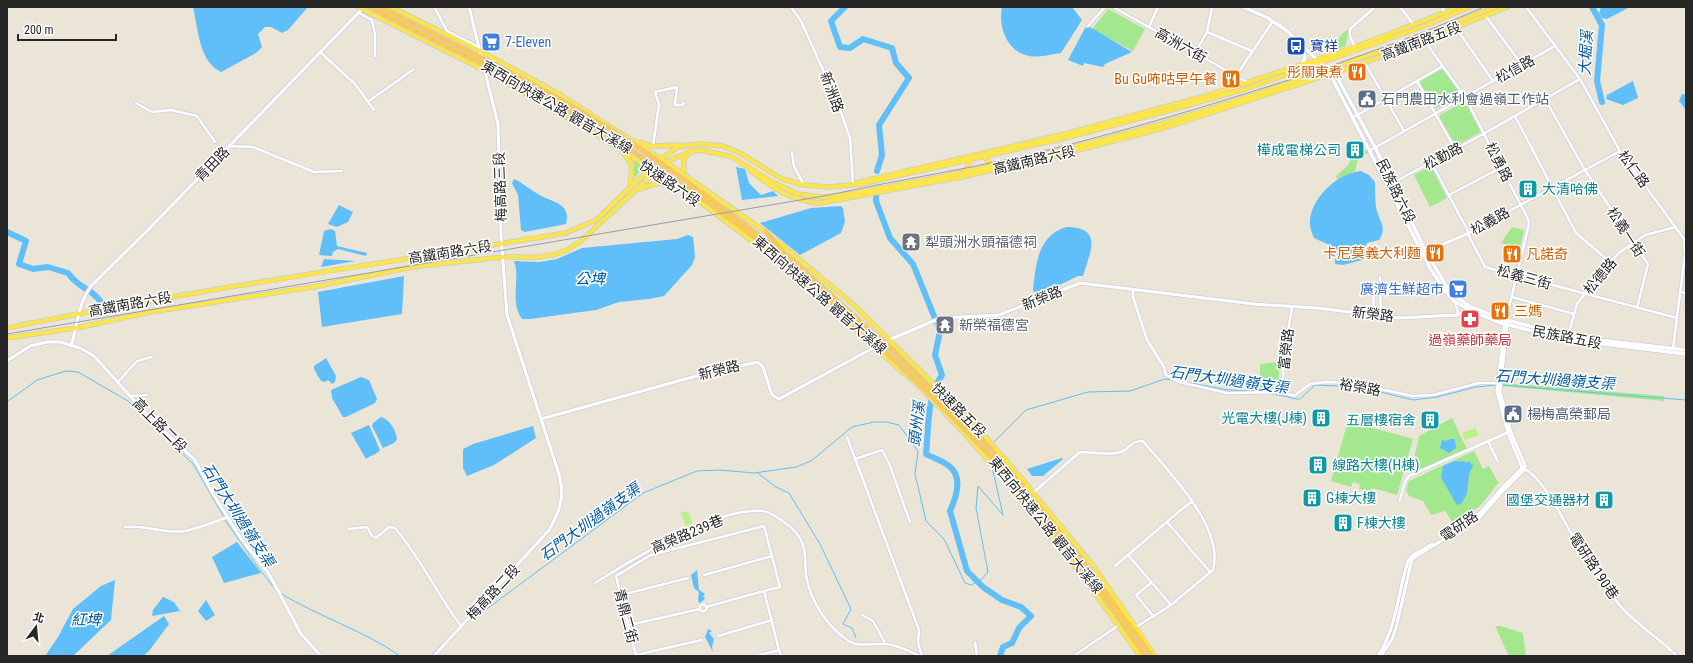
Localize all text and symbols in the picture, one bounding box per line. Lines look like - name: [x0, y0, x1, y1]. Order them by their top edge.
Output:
- scale bar: [18, 16, 116, 42]
- street label: 高鐵南路五段: [1379, 18, 1463, 64]
- text: 200 m: [24, 23, 54, 37]
- street label: 高洲六街: [1153, 24, 1209, 66]
- water label: 大堀溪: [1576, 28, 1596, 76]
- supermarket icon: 7-Eleven: [480, 31, 502, 53]
- place label: 7-Eleven: [505, 34, 551, 50]
- bus stop icon: 寶祥: [1285, 35, 1307, 57]
- place label: 寶祥: [1310, 38, 1338, 54]
- street label: 松信路: [1493, 52, 1537, 86]
- street label: 東西向快速公路 觀音大溪線: [479, 57, 635, 157]
- restaurant icon: 彤關東煮: [1346, 61, 1368, 83]
- place label: 彤關東煮: [1287, 64, 1343, 80]
- restaurant icon: Bu Gu咘咕早午餐: [1220, 68, 1242, 90]
- street label: 新洲路: [817, 70, 847, 114]
- place label: Bu Gu咘咕早午餐: [1114, 71, 1217, 87]
- public building icon: 石門農田水利會過嶺工作站: [1356, 88, 1378, 110]
- place label: 石門農田水利會過嶺工作站: [1381, 91, 1549, 107]
- building icon: 樺成電梯公司: [1344, 139, 1366, 161]
- street label: 松勤路: [1421, 139, 1465, 173]
- street label: 松勇路: [1482, 140, 1516, 184]
- place label: 樺成電梯公司: [1257, 142, 1341, 158]
- street label: 青田路: [192, 143, 232, 185]
- street label: 高鐵南路六段: [991, 143, 1077, 177]
- street label: 松仁路: [1615, 147, 1653, 191]
- street label: 梅高路三段: [491, 152, 509, 222]
- street label: 民族路六段: [1373, 156, 1419, 226]
- street label: 快速路六段: [637, 157, 703, 209]
- building icon: 大清哈佛: [1517, 178, 1539, 200]
- place label: 大清哈佛: [1542, 181, 1598, 197]
- street label: 松義路: [1468, 204, 1512, 238]
- street label: 松義一街: [1604, 204, 1648, 260]
- temple icon: 犁頭洲水頭福德祠: [900, 231, 922, 253]
- street label: 東西向快速公路 觀音大溪線: [750, 233, 890, 357]
- place label: 犁頭洲水頭福德祠: [925, 234, 1037, 250]
- street label: 高鐵南路六段: [407, 238, 493, 266]
- restaurant icon: 卡尼莫義大利麵: [1424, 242, 1446, 264]
- restaurant icon: 凡諾奇: [1501, 243, 1523, 265]
- place label: 卡尼莫義大利麵: [1323, 245, 1421, 261]
- place label: 凡諾奇: [1526, 246, 1568, 262]
- street label: 松德路: [1580, 255, 1620, 297]
- street label: 松義三街: [1495, 262, 1553, 292]
- water label: 公埤: [575, 270, 607, 288]
- supermarket icon: 廣濟生鮮超市: [1447, 278, 1469, 300]
- place label: 廣濟生鮮超市: [1360, 281, 1444, 297]
- street label: 新榮路: [1020, 283, 1064, 313]
- street label: 高鐵南路六段: [87, 289, 173, 319]
- restaurant icon: 三媽: [1489, 300, 1511, 322]
- place label: 三媽: [1514, 303, 1542, 319]
- street label: 新榮路: [1351, 304, 1395, 324]
- pharmacy icon: 過嶺藥師藥局: [1459, 308, 1481, 330]
- temple icon: 新榮福德宮: [934, 314, 956, 336]
- place label: 新榮福德宮: [959, 317, 1029, 333]
- street label: 民族路五段: [1531, 322, 1603, 352]
- street label: 富榮路: [1276, 327, 1296, 371]
- place label: 過嶺藥師藥局: [1428, 332, 1512, 348]
- street label: 新榮路: [697, 357, 741, 383]
- water label: 石門大圳過嶺支渠: [1168, 363, 1292, 398]
- water label: 石門大圳過嶺支渠: [1495, 367, 1617, 393]
- street label: 裕榮路: [1338, 375, 1382, 399]
- street label: 快速路五段: [929, 380, 989, 440]
- street label: 高上路二段: [130, 395, 190, 455]
- water label: 頭州溪: [905, 399, 929, 447]
- public building icon: 楊梅高榮郵局: [1502, 403, 1524, 425]
- place label: 楊梅高榮郵局: [1527, 406, 1611, 422]
- building icon: 光電大樓(J棟): [1310, 407, 1332, 429]
- building icon: 五層樓宿舍: [1419, 409, 1441, 431]
- place label: 光電大樓(J棟): [1221, 410, 1307, 427]
- place label: 五層樓宿舍: [1346, 412, 1416, 428]
- street label: 東西向快速公路 觀音大溪線: [986, 453, 1106, 597]
- building icon: 線路大樓(H棟): [1307, 454, 1329, 476]
- place label: 線路大樓(H棟): [1332, 457, 1420, 474]
- water label: 石門大圳過嶺支渠: [198, 460, 279, 572]
- water label: 石門大圳過嶺支渠: [536, 478, 645, 565]
- building icon: G棟大樓: [1301, 487, 1323, 509]
- building icon: 國堡交通器材: [1593, 489, 1615, 511]
- place label: G棟大樓: [1326, 490, 1376, 506]
- place label: 國堡交通器材: [1506, 492, 1590, 508]
- street label: 電研路: [1437, 508, 1481, 544]
- street label: 高榮路239巷: [649, 512, 725, 556]
- building icon: F棟大樓: [1332, 512, 1354, 534]
- place label: F棟大樓: [1357, 515, 1406, 531]
- street label: 電研路190巷: [1566, 530, 1622, 602]
- street label: 梅高路二段: [463, 561, 523, 623]
- street label: 青鼎二街: [611, 587, 641, 645]
- north arrow: [16, 607, 56, 647]
- text: 北: [32, 610, 46, 626]
- water label: 紅埤: [71, 611, 103, 629]

